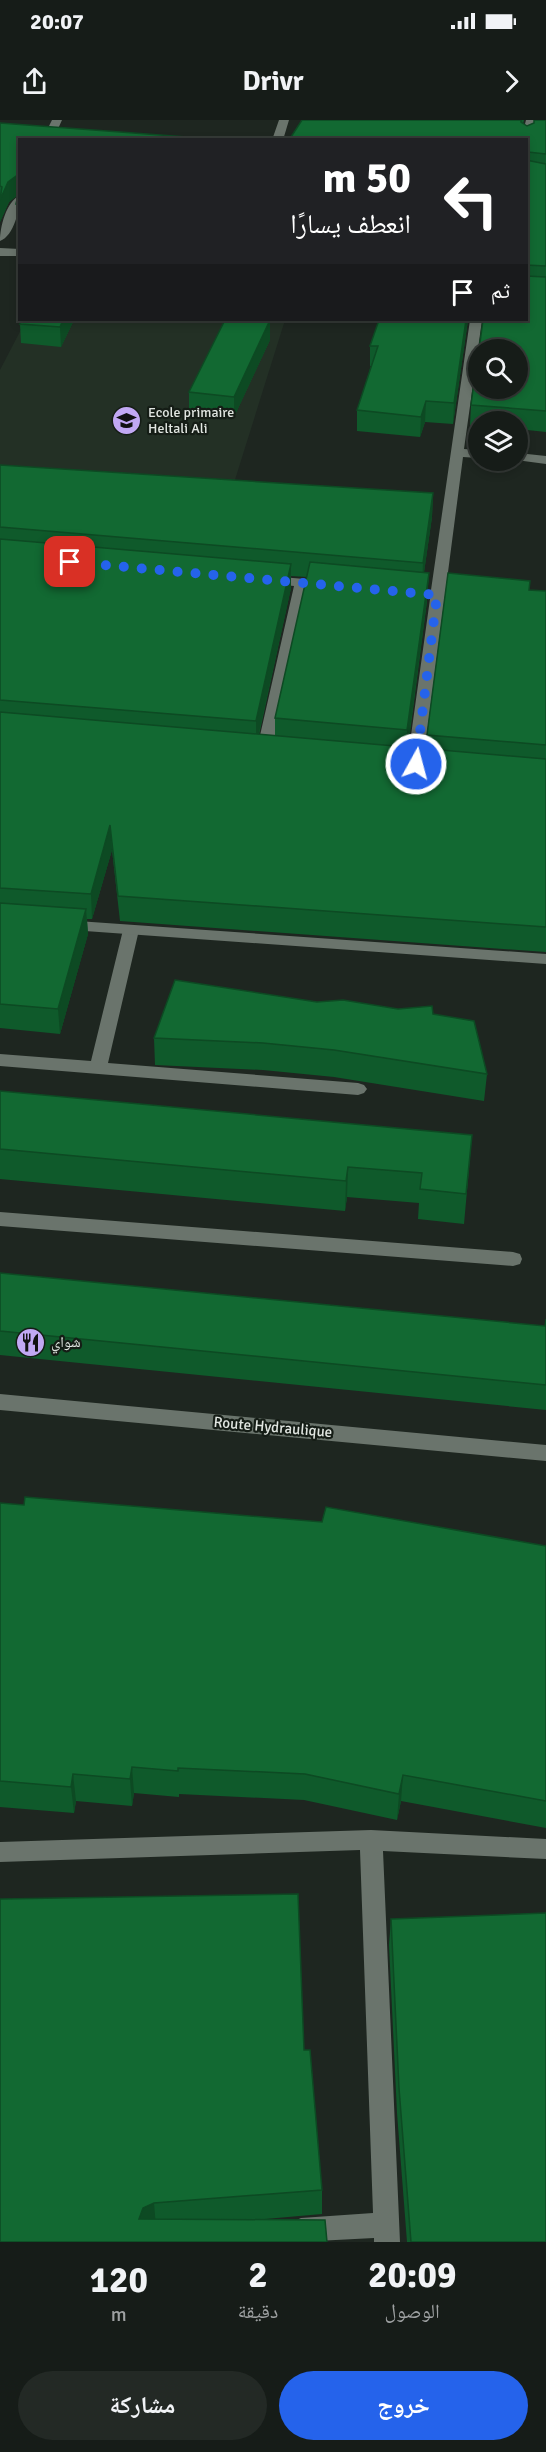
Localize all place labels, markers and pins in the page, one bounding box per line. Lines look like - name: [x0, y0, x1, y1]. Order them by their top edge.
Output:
- school or university icon: Ecole primaire Heltali Ali: [111, 404, 143, 436]
- place label: Ecole primaire Heltali Ali: [148, 404, 234, 437]
- pin: [44, 536, 95, 587]
- restaurant icon: شواي: [14, 1326, 46, 1358]
- place label: شواي: [51, 1333, 81, 1354]

